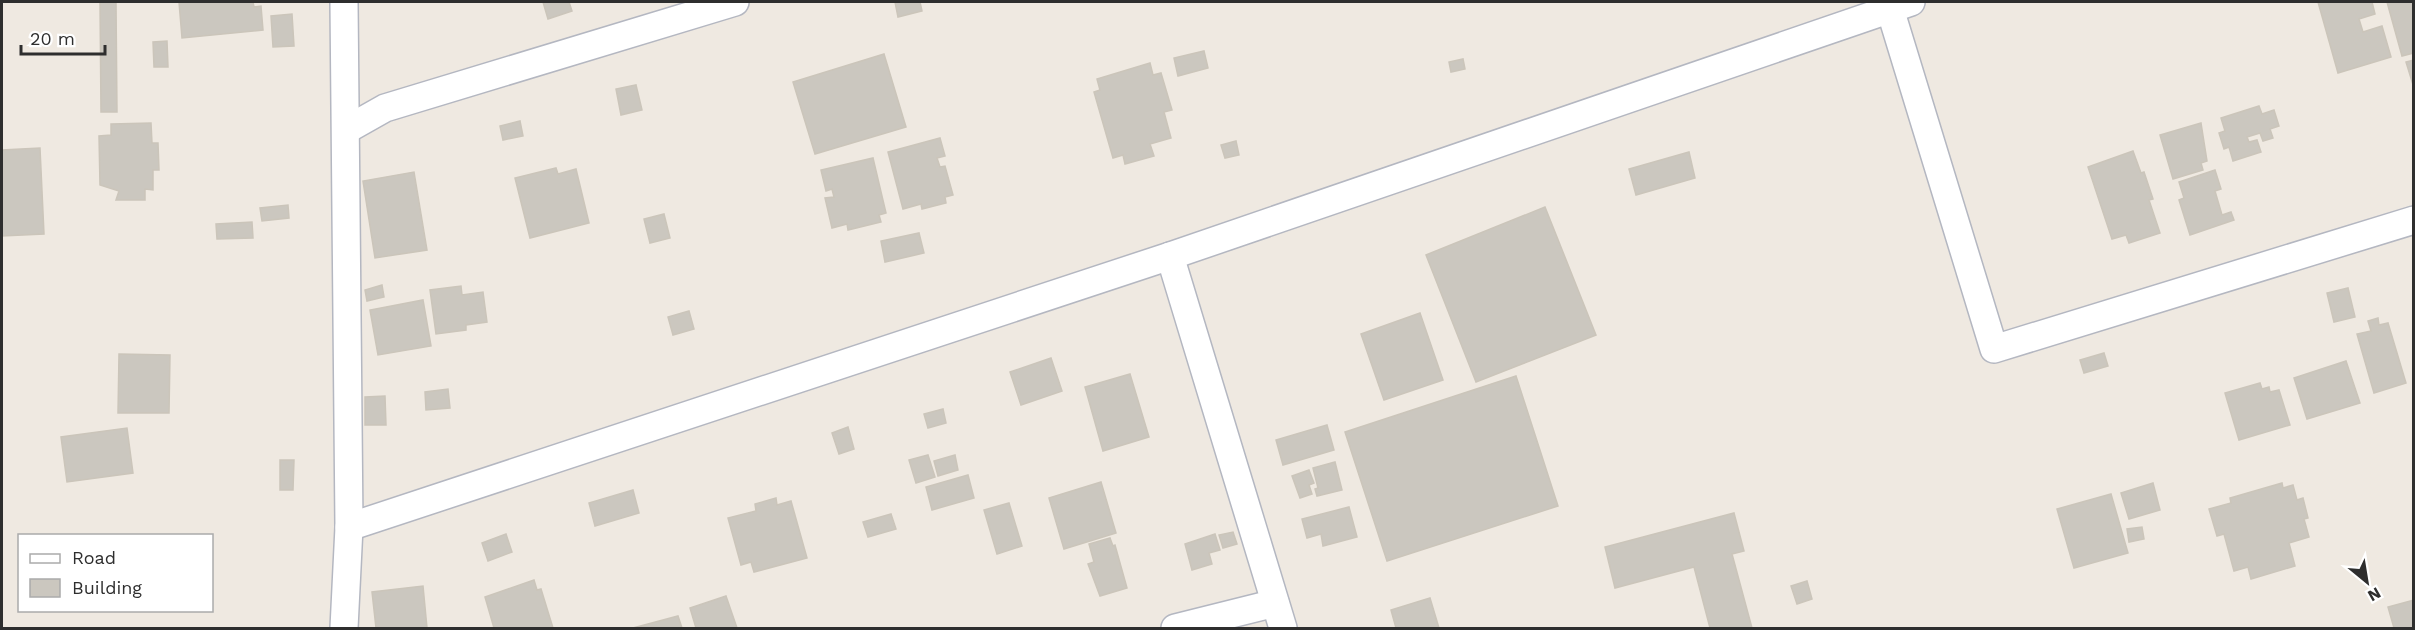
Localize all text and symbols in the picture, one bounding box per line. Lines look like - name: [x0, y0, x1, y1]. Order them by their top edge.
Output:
- scale bar: [21, 18, 105, 56]
- text: 20 m: [30, 28, 75, 49]
- legend: [18, 534, 213, 612]
- text: Road: [72, 547, 116, 568]
- north arrow: [2337, 552, 2397, 612]
- text: Building: [72, 577, 142, 598]
- text: N: [2364, 583, 2384, 606]

